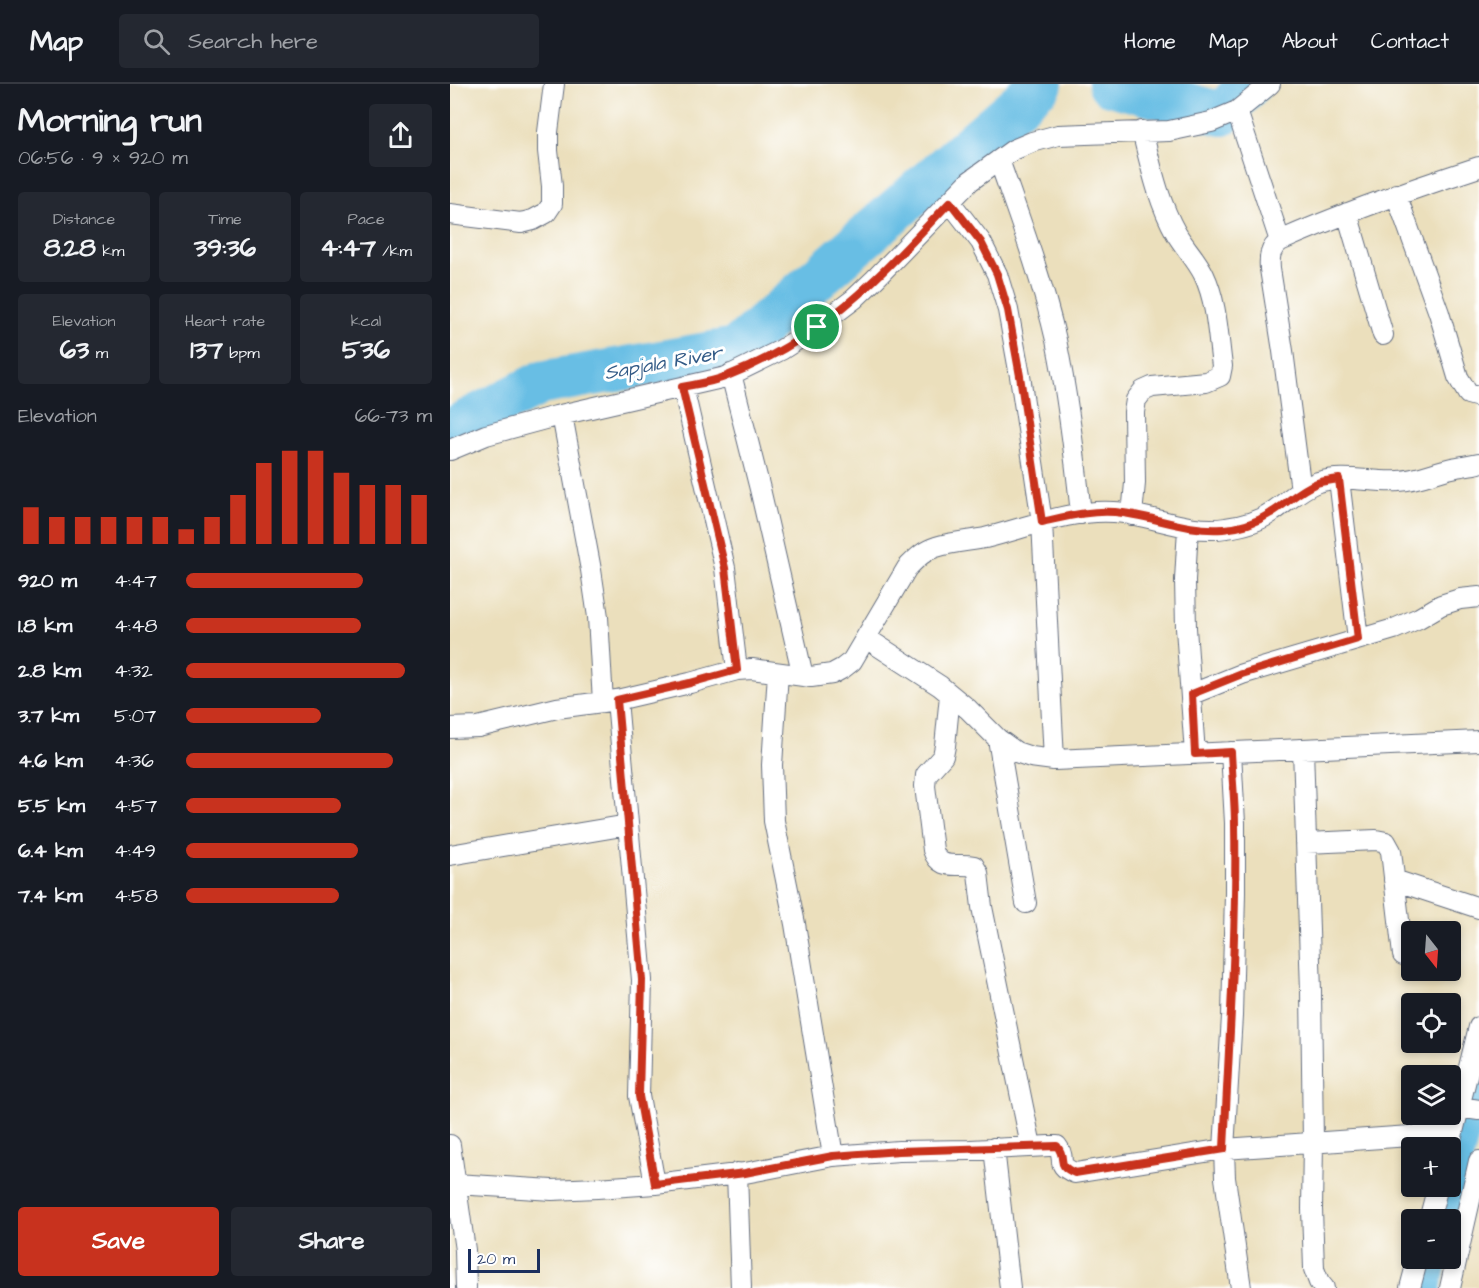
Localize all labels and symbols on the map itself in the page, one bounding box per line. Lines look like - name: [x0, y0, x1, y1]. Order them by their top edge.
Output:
- pin: [791, 301, 842, 352]
- water label: Sapjala River: [602, 339, 726, 387]
- north arrow: [1401, 921, 1461, 981]
- scale bar: [468, 1246, 540, 1274]

